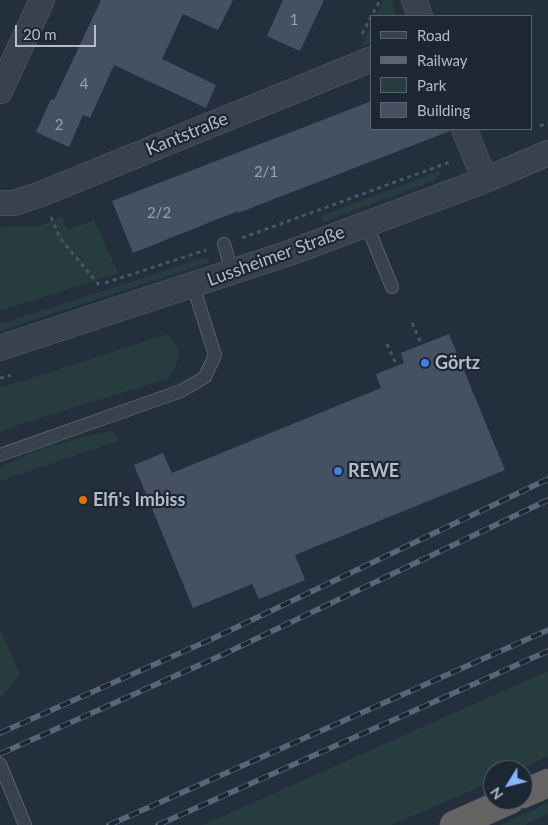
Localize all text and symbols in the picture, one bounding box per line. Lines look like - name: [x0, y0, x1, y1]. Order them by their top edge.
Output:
- house number: 1: [290, 11, 298, 29]
- scale bar: [18, 15, 99, 47]
- legend: [370, 15, 533, 130]
- text: 20 m: [23, 25, 57, 43]
- text: Road: [417, 26, 450, 44]
- text: Railway: [417, 51, 468, 69]
- house number: 4: [80, 75, 88, 93]
- text: Park: [417, 76, 446, 94]
- text: Building: [417, 101, 470, 119]
- street label: Kantstraße: [143, 108, 231, 160]
- house number: 2: [55, 116, 63, 134]
- house number: 2/1: [254, 163, 278, 181]
- house number: 2/2: [147, 204, 171, 222]
- street label: Lussheimer Straße: [204, 221, 348, 291]
- place label: Görtz: [435, 352, 480, 374]
- marker: Görtz: [419, 357, 431, 369]
- place label: REWE: [348, 460, 399, 482]
- marker: REWE: [332, 465, 344, 477]
- place label: Elfi's Imbiss: [93, 489, 185, 511]
- marker: Elfi's Imbiss: [77, 494, 89, 506]
- north arrow: [483, 760, 533, 810]
- text: N: [486, 784, 506, 803]

